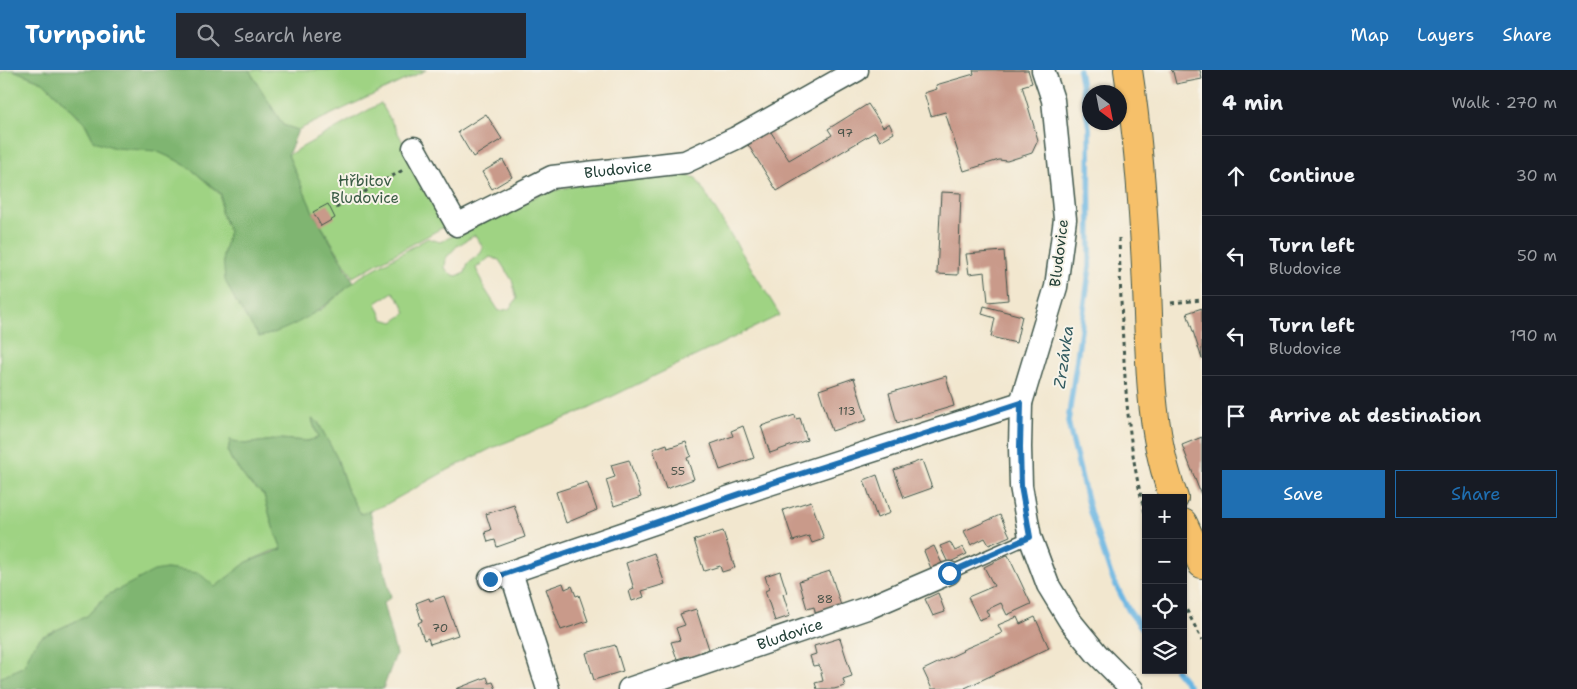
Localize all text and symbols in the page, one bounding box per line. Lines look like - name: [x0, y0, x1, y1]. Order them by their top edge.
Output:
- search box: [176, 13, 526, 58]
- text: Turnpoint: [25, 19, 146, 51]
- icon: search: [194, 21, 222, 49]
- text: Search here: [234, 23, 342, 48]
- text: Map: [1351, 23, 1389, 47]
- text: Layers: [1417, 23, 1474, 47]
- text: Share: [1502, 23, 1552, 47]
- north arrow: [1082, 85, 1127, 130]
- text: 4 min: [1222, 89, 1283, 117]
- text: Walk · 270 m: [1452, 92, 1557, 113]
- house number: 97: [837, 125, 853, 141]
- street label: Bludovice: [583, 156, 653, 183]
- icon: ahead: [1222, 162, 1250, 190]
- text: Continue: [1269, 163, 1355, 188]
- text: 30 m: [1516, 165, 1557, 186]
- park label: Hřbitov Bludovice: [331, 171, 399, 208]
- street label: Bludovice: [1045, 218, 1073, 288]
- text: Turn left: [1269, 233, 1355, 258]
- icon: left: [1222, 242, 1250, 270]
- text: 50 m: [1517, 245, 1557, 266]
- text: Bludovice: [1269, 258, 1342, 279]
- text: Turn left: [1269, 313, 1355, 338]
- icon: left: [1222, 322, 1250, 350]
- water label: Zrzávka: [1049, 324, 1078, 390]
- text: 190 m: [1510, 325, 1557, 346]
- text: Bludovice: [1269, 338, 1342, 359]
- icon: arrive: [1222, 402, 1250, 430]
- house number: 113: [838, 403, 856, 419]
- text: Arrive at destination: [1269, 403, 1481, 428]
- house number: 55: [671, 463, 685, 479]
- button: Save: [1222, 470, 1385, 518]
- button: Share: [1395, 470, 1557, 518]
- map controls: [1142, 494, 1187, 674]
- button: +: [1142, 494, 1187, 539]
- button: −: [1142, 539, 1187, 584]
- route start: [938, 562, 961, 585]
- route end: [479, 568, 502, 591]
- button: locate: [1142, 584, 1187, 629]
- house number: 88: [817, 591, 833, 607]
- street label: Bludovice: [754, 614, 825, 655]
- house number: 70: [432, 620, 448, 636]
- button: layers: [1142, 629, 1187, 674]

